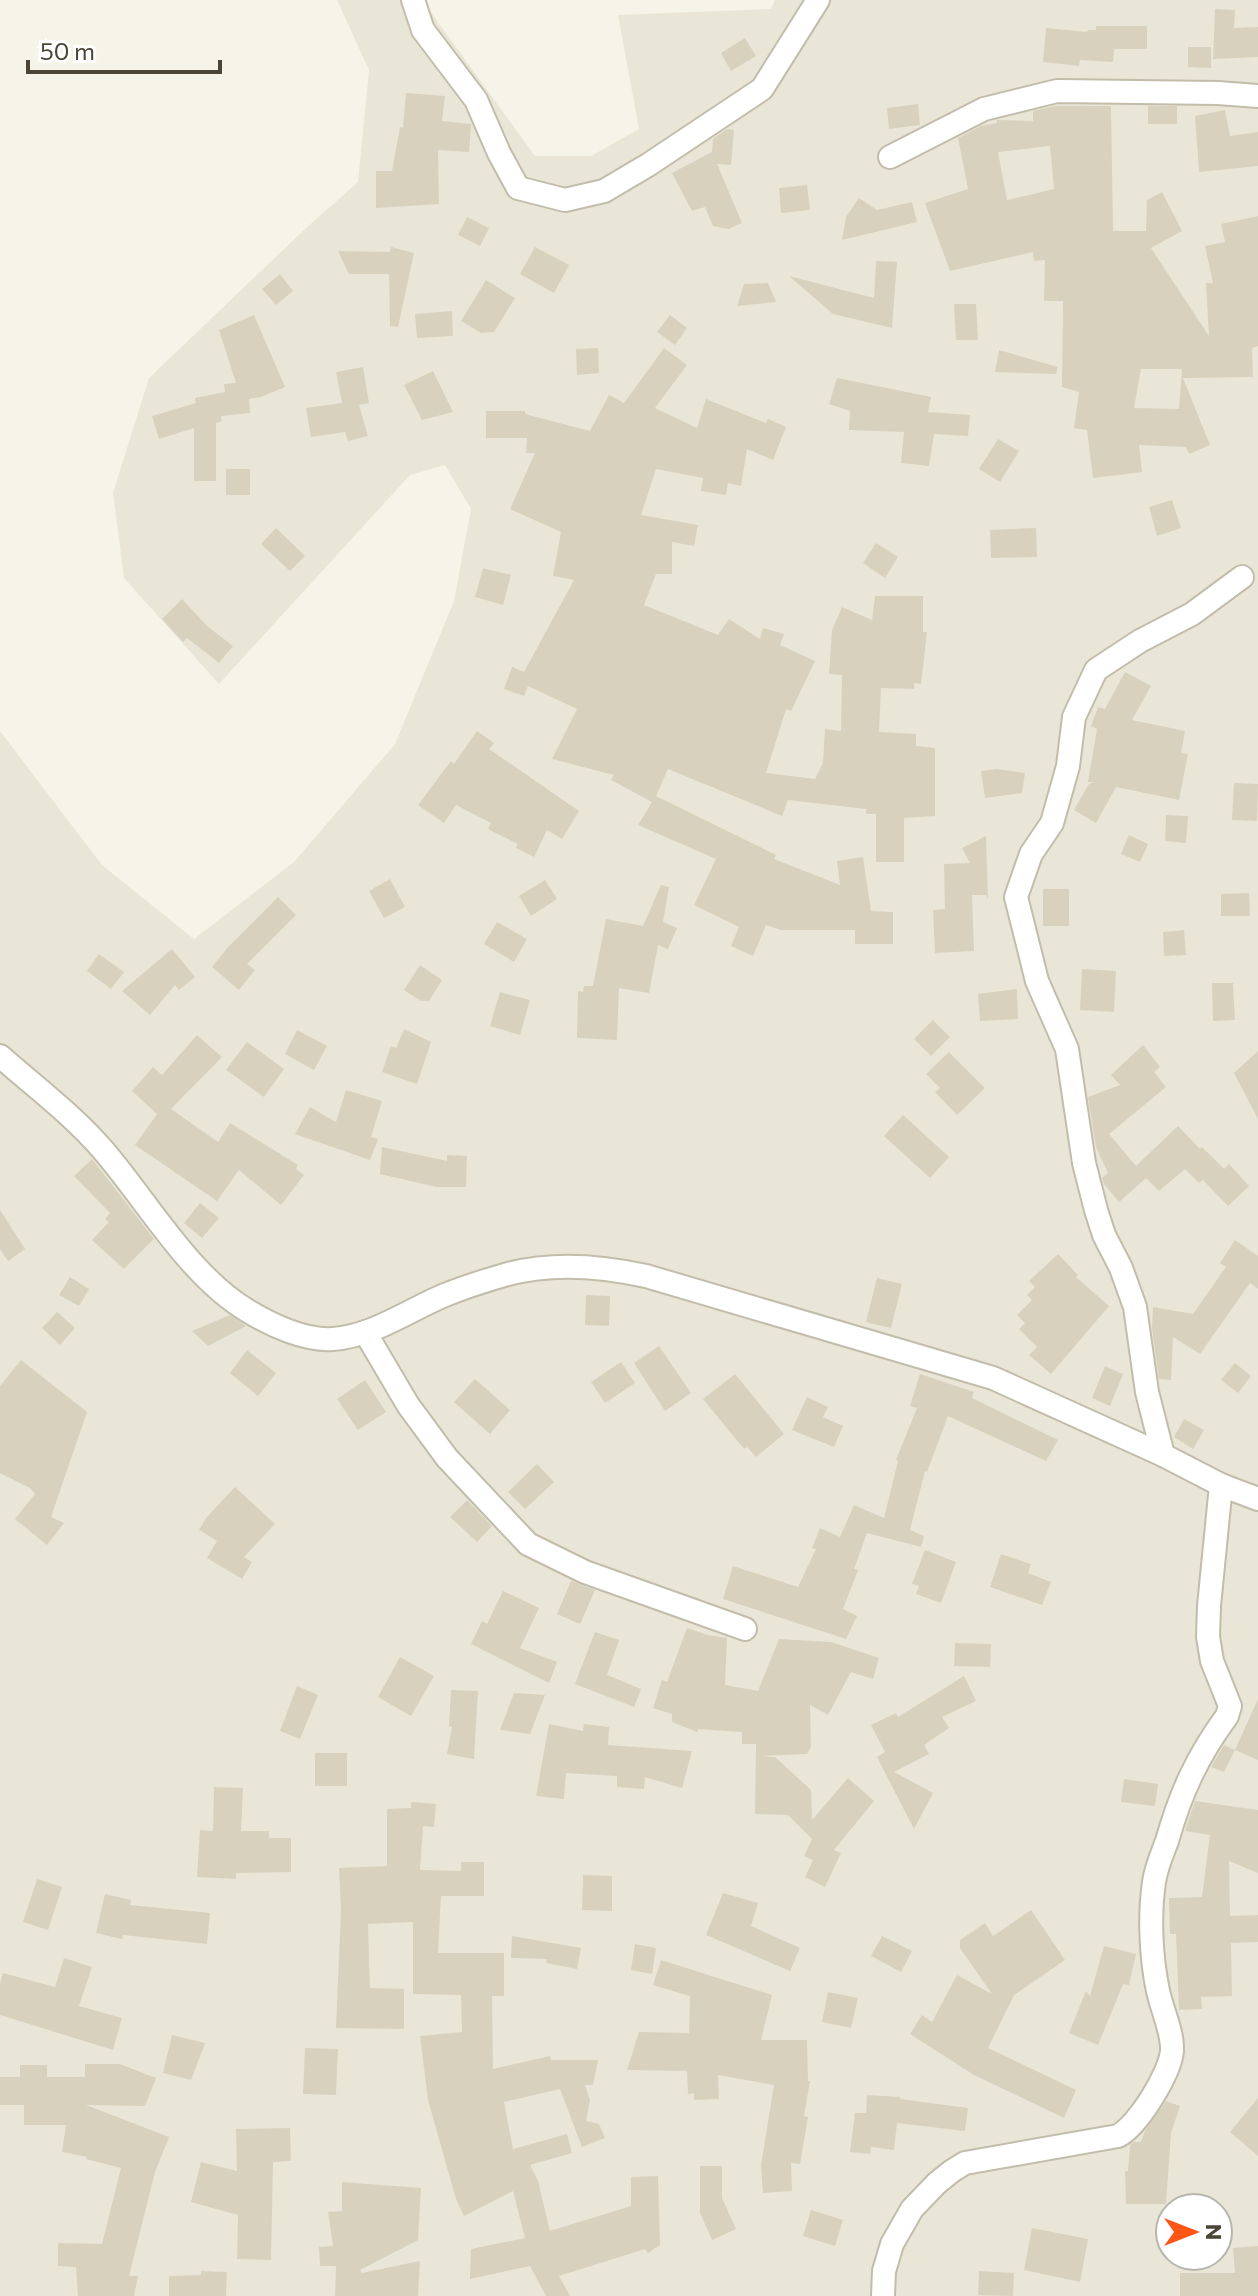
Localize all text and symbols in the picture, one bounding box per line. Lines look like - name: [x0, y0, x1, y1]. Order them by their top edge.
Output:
- scale bar: [28, 24, 220, 74]
- text: 50 m: [40, 36, 95, 65]
- north arrow: [1154, 2192, 1234, 2272]
- text: N: [1201, 2224, 1228, 2240]

